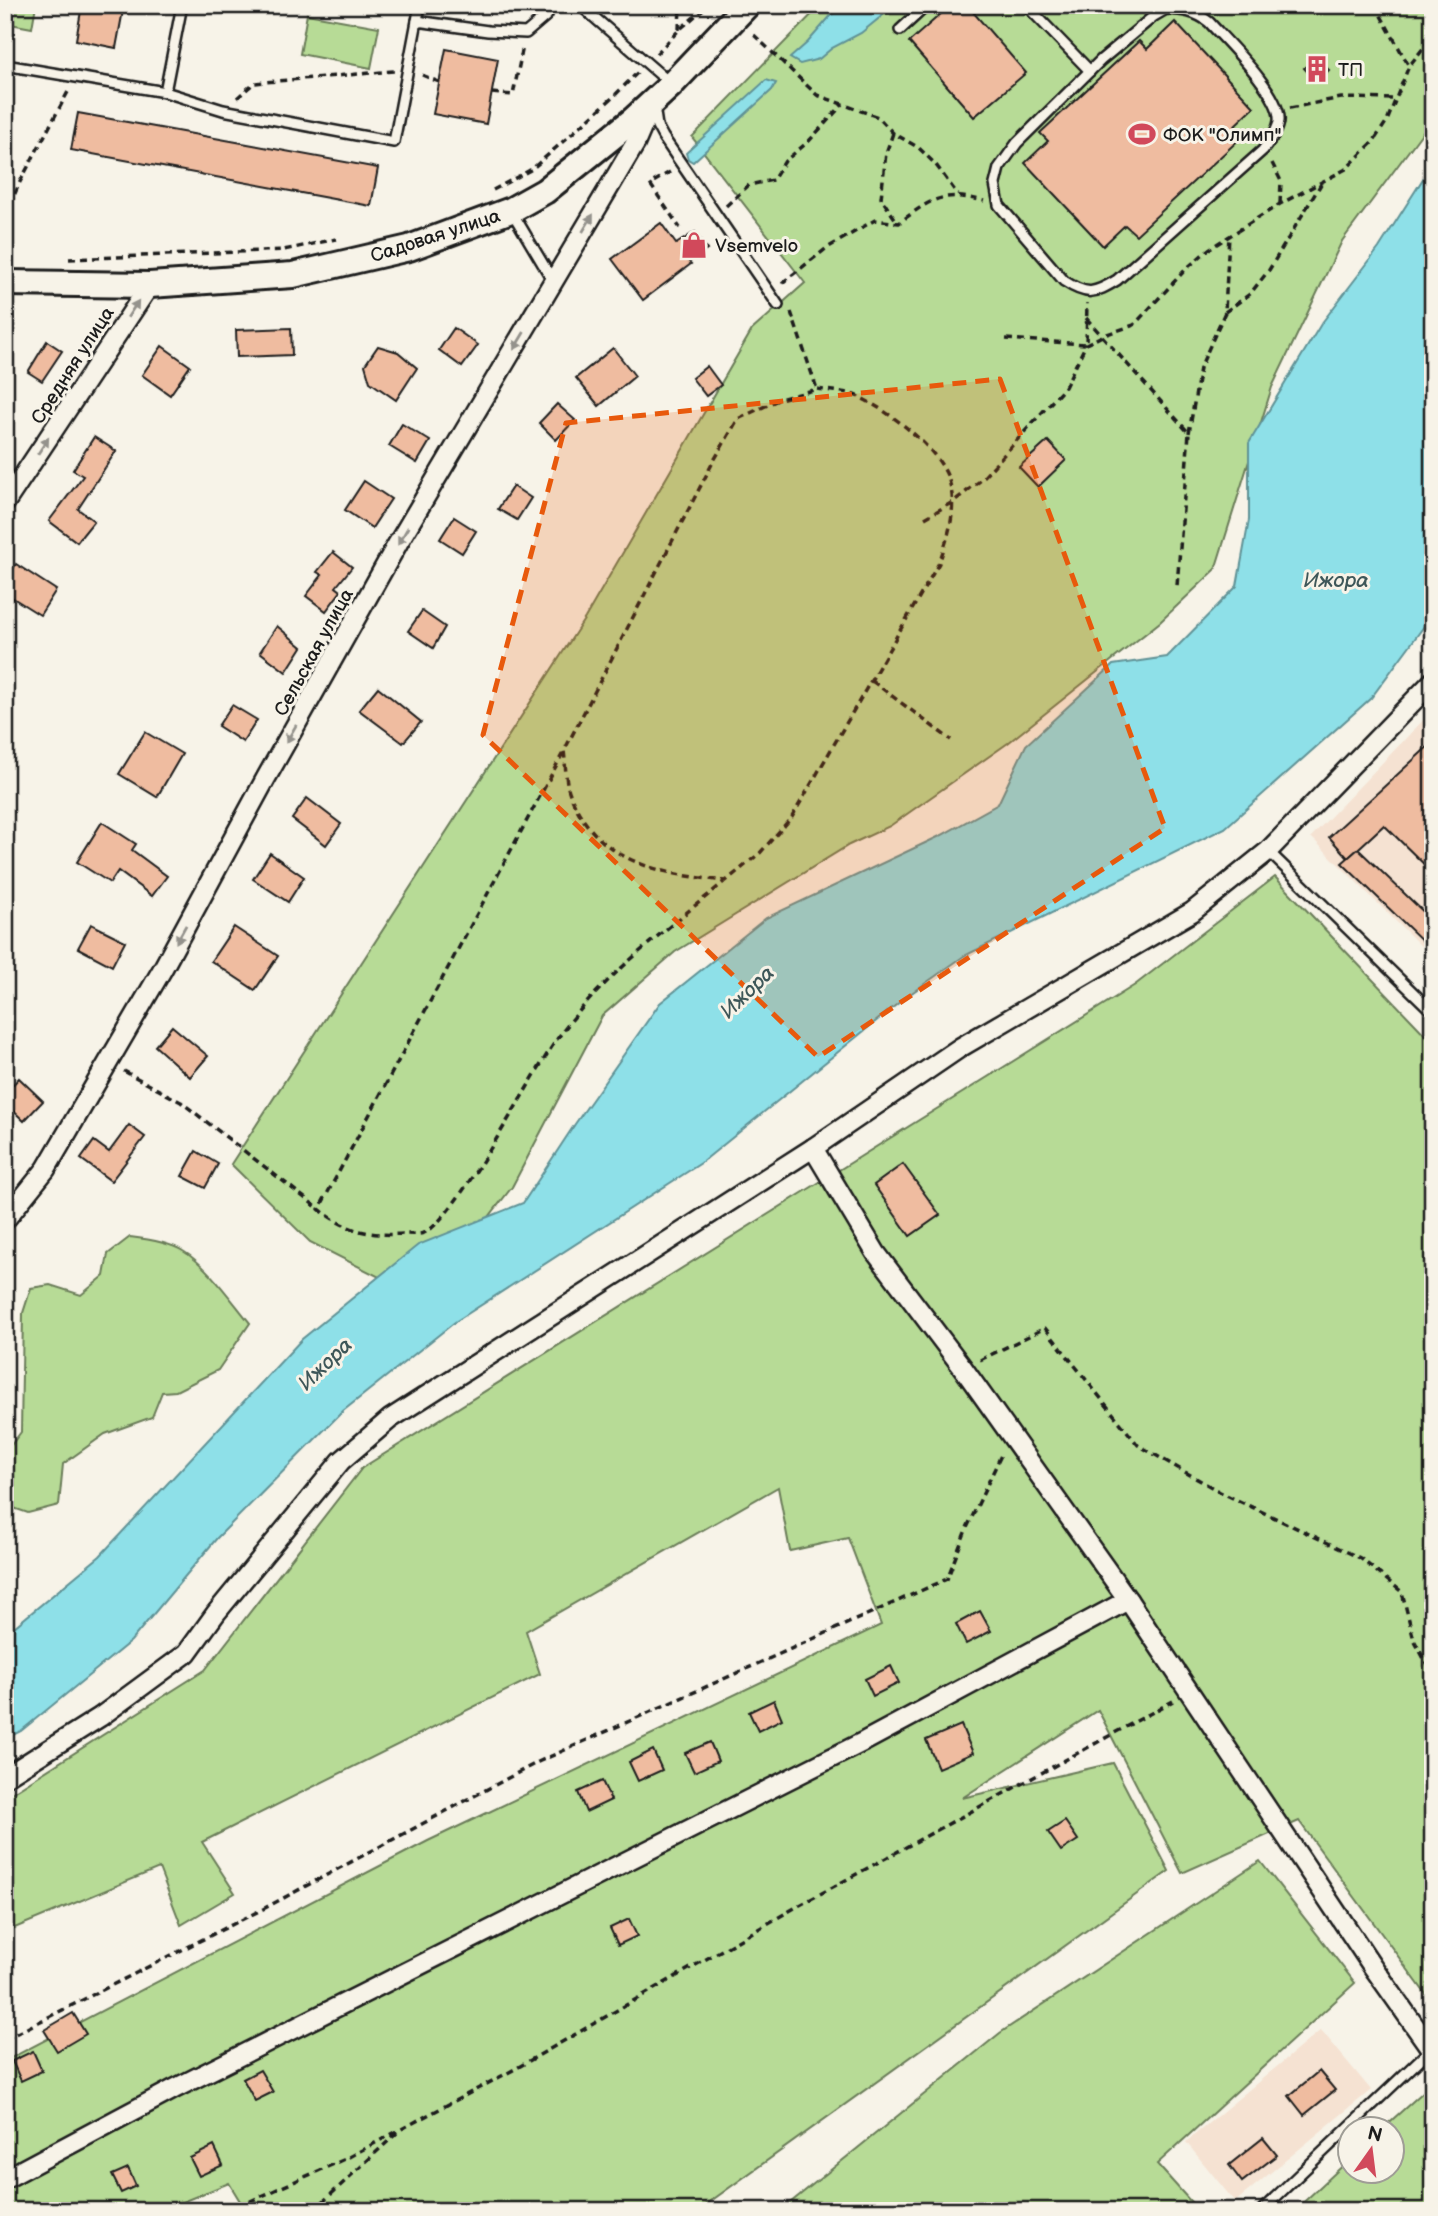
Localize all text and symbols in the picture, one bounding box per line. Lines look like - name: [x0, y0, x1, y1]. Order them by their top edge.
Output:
- building icon: ТП: [1302, 54, 1332, 84]
- place label: ТП: [1338, 59, 1363, 82]
- sports icon: ФОК "Олимп": [1127, 119, 1157, 149]
- place label: ФОК "Олимп": [1163, 124, 1282, 147]
- street label: Садовая улица: [368, 205, 503, 268]
- one-way arrow: [582, 214, 595, 233]
- shop icon: Vsemvelo: [679, 230, 709, 260]
- place label: Vsemvelo: [715, 235, 798, 258]
- one-way arrow: [127, 299, 140, 319]
- street label: Средняя улица: [27, 303, 120, 429]
- one-way arrow: [513, 331, 525, 350]
- one-way arrow: [36, 437, 50, 455]
- one-way arrow: [396, 527, 409, 546]
- water label: Ижора: [1303, 568, 1369, 593]
- street label: Сельская улица: [270, 585, 359, 721]
- one-way arrow: [285, 725, 297, 744]
- one-way arrow: [176, 924, 187, 944]
- water label: Ижора: [715, 961, 780, 1024]
- water label: Ижора: [293, 1333, 358, 1396]
- north arrow: [1336, 2114, 1406, 2184]
- text: N: [1365, 2122, 1384, 2148]

